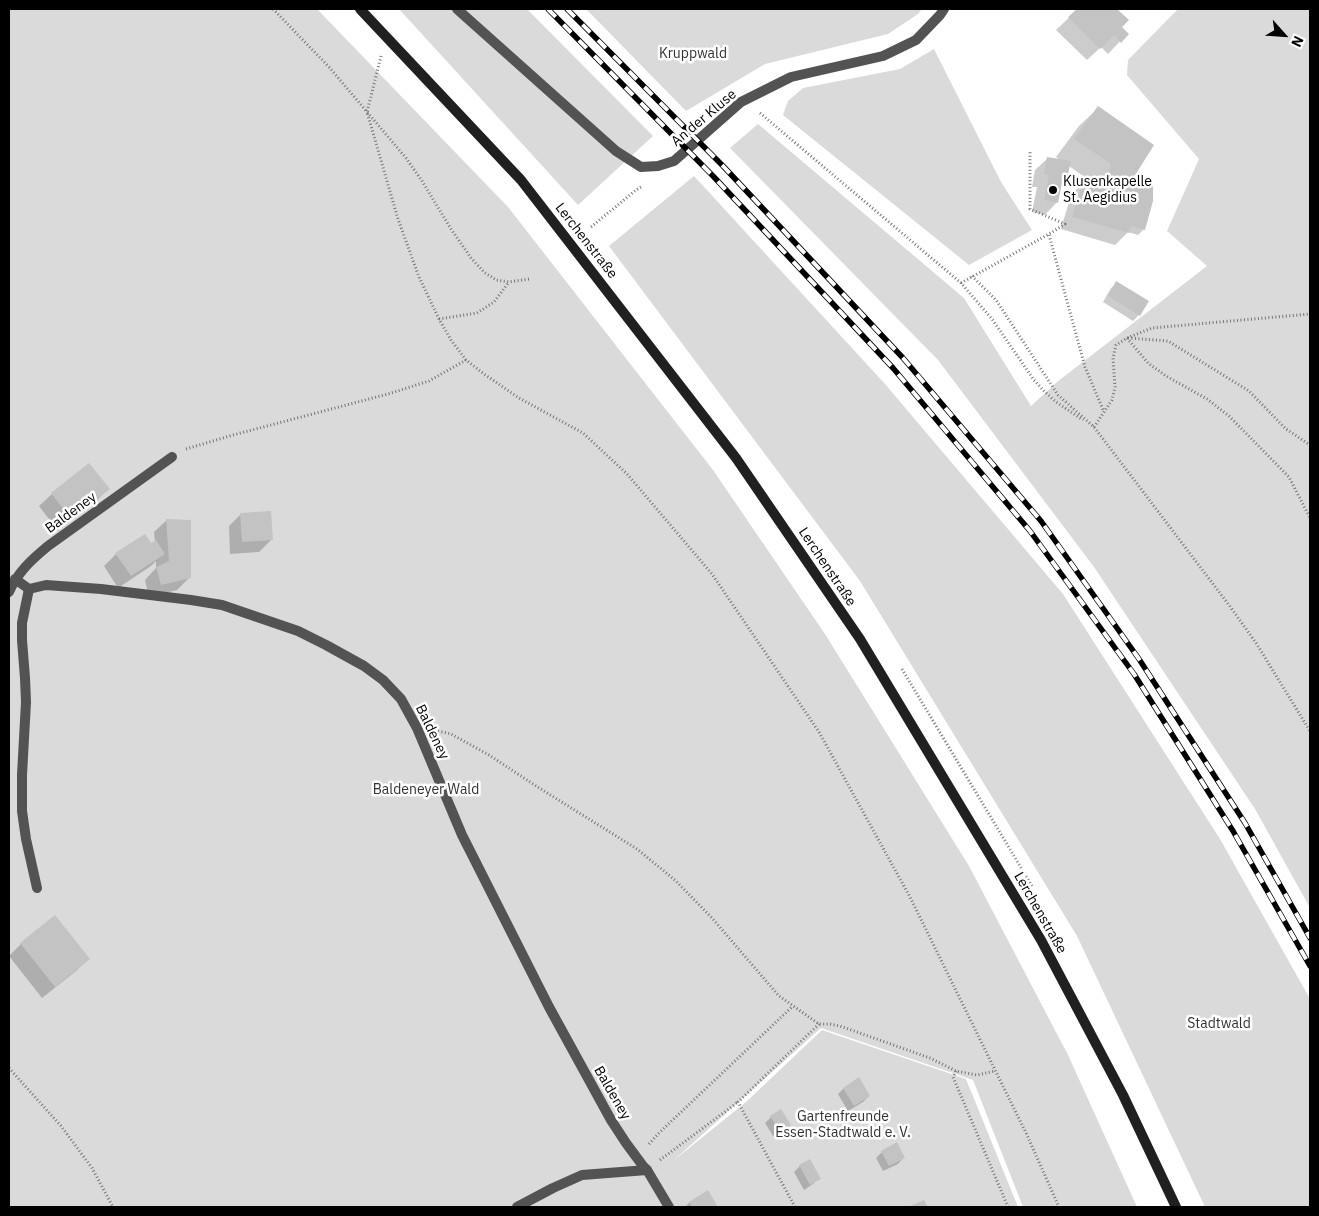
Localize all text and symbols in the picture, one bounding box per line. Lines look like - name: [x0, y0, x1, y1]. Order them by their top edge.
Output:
- north arrow: [1259, 10, 1309, 60]
- text: N: [1287, 33, 1308, 50]
- park label: Kruppwald: [659, 46, 727, 62]
- street label: An der Kluse: [668, 86, 740, 150]
- place label: Klusenkapelle St. Aegidius: [1063, 174, 1152, 206]
- marker: Klusenkapelle St. Aegidius: [1047, 184, 1059, 196]
- street label: Lerchenstraße: [551, 200, 621, 282]
- street label: Baldeney: [42, 489, 100, 537]
- street label: Lerchenstraße: [795, 525, 859, 609]
- street label: Baldeney: [412, 702, 452, 762]
- park label: Baldeneyer Wald: [373, 782, 479, 798]
- street label: Lerchenstraße: [1010, 869, 1070, 957]
- park label: Stadtwald: [1187, 1016, 1251, 1032]
- street label: Baldeney: [590, 1063, 634, 1123]
- park label: Gartenfreunde Essen-Stadtwald e. V.: [775, 1109, 911, 1142]

